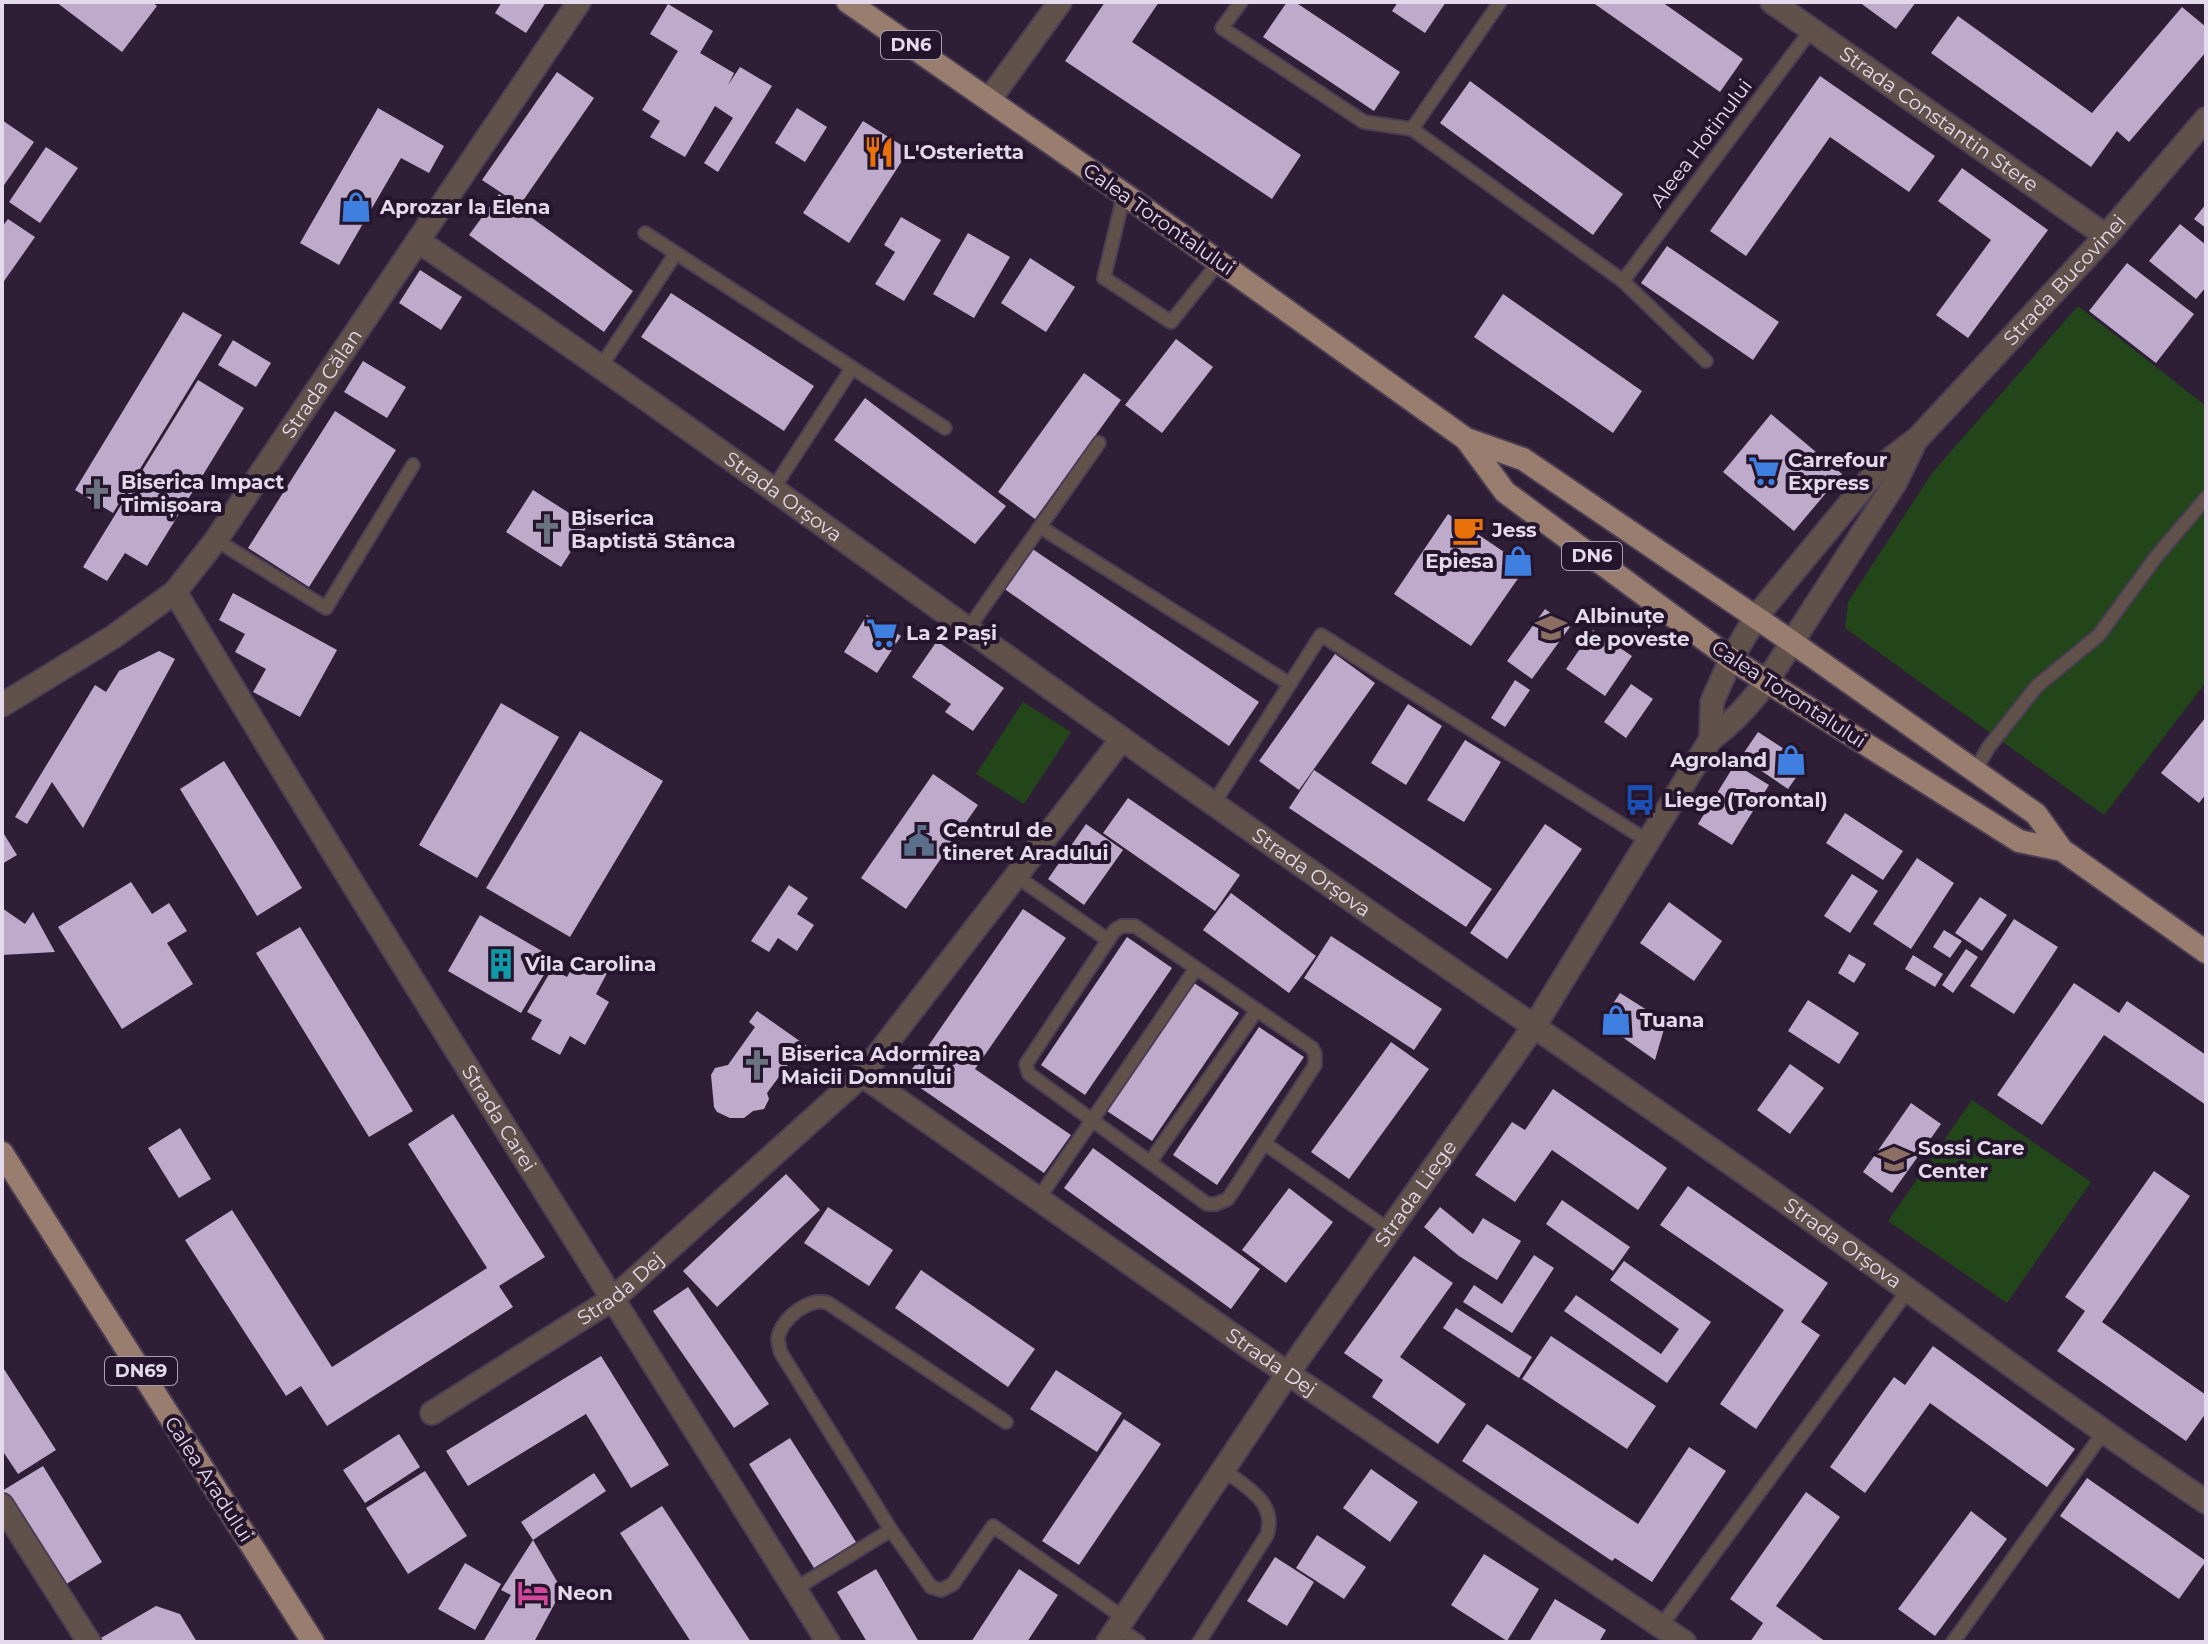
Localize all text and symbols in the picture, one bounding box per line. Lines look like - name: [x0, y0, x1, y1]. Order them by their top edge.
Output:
- road number: DN6: [881, 31, 941, 59]
- street label: Strada Constantin Stere: [1835, 41, 2043, 197]
- street label: Aleea Hotinului: [1645, 74, 1757, 212]
- restaurant icon: L'Osterietta: [862, 135, 896, 169]
- place label: L'Osterietta: [903, 140, 1024, 164]
- street label: Calea Torontalului: [1079, 158, 1239, 280]
- shop icon: Aprozar la Elena: [339, 190, 373, 224]
- place label: Aprozar la Elena: [379, 195, 550, 219]
- street label: Strada Bucovinei: [1998, 210, 2131, 350]
- street label: Strada Călan: [276, 324, 367, 443]
- street label: Strada Orșova: [720, 446, 847, 547]
- place label: Carrefour Express: [1788, 448, 1888, 495]
- supermarket icon: Carrefour Express: [1747, 454, 1781, 488]
- place label: Biserica Impact Timișoara: [121, 470, 285, 518]
- church icon: Biserica Impact Timișoara: [80, 477, 114, 511]
- place label: Biserica Baptistă Stânca: [571, 506, 736, 553]
- church icon: Biserica Baptistă Stânca: [530, 512, 564, 546]
- cafe icon: Jess: [1451, 513, 1485, 547]
- place label: Jess: [1491, 518, 1537, 542]
- road number: DN6: [1562, 542, 1622, 570]
- shop icon: Epiesa: [1501, 544, 1535, 578]
- place label: Epiesa: [1425, 549, 1494, 573]
- place label: Albinuțe de poveste: [1574, 604, 1690, 651]
- school or university icon: Albinuțe de poveste: [1534, 611, 1568, 645]
- supermarket icon: La 2 Pași: [865, 616, 899, 650]
- place label: La 2 Pași: [906, 621, 997, 646]
- street label: Calea Torontalului: [1707, 635, 1871, 753]
- shop icon: Agroland: [1774, 743, 1808, 777]
- place label: Agroland: [1669, 748, 1767, 772]
- bus stop icon: Liege (Torontal): [1623, 783, 1657, 817]
- place label: Liege (Torontal): [1664, 788, 1828, 812]
- place label: Centrul de tineret Aradului: [943, 818, 1109, 865]
- street label: Strada Orșova: [1248, 823, 1375, 922]
- public building icon: Centrul de tineret Aradului: [902, 824, 936, 858]
- building icon: Vila Carolina: [484, 947, 518, 981]
- place label: Vila Carolina: [524, 952, 656, 976]
- shop icon: Tuana: [1599, 1003, 1633, 1037]
- place label: Tuana: [1640, 1008, 1704, 1032]
- place label: Biserica Adormirea Maicii Domnului: [781, 1042, 981, 1089]
- church icon: Biserica Adormirea Maicii Domnului: [740, 1048, 774, 1082]
- street label: Strada Carei: [457, 1061, 541, 1176]
- street label: Strada Liege: [1370, 1135, 1462, 1251]
- place label: Sossi Care Center: [1918, 1136, 2025, 1183]
- school or university icon: Sossi Care Center: [1877, 1142, 1911, 1176]
- street label: Strada Orșova: [1779, 1193, 1906, 1293]
- street label: Strada Dej: [573, 1247, 669, 1330]
- street label: Strada Dej: [1222, 1323, 1321, 1401]
- road number: DN69: [105, 1357, 177, 1385]
- street label: Calea Aradului: [160, 1412, 258, 1546]
- hotel icon: Neon: [516, 1576, 550, 1610]
- place label: Neon: [557, 1581, 613, 1605]

